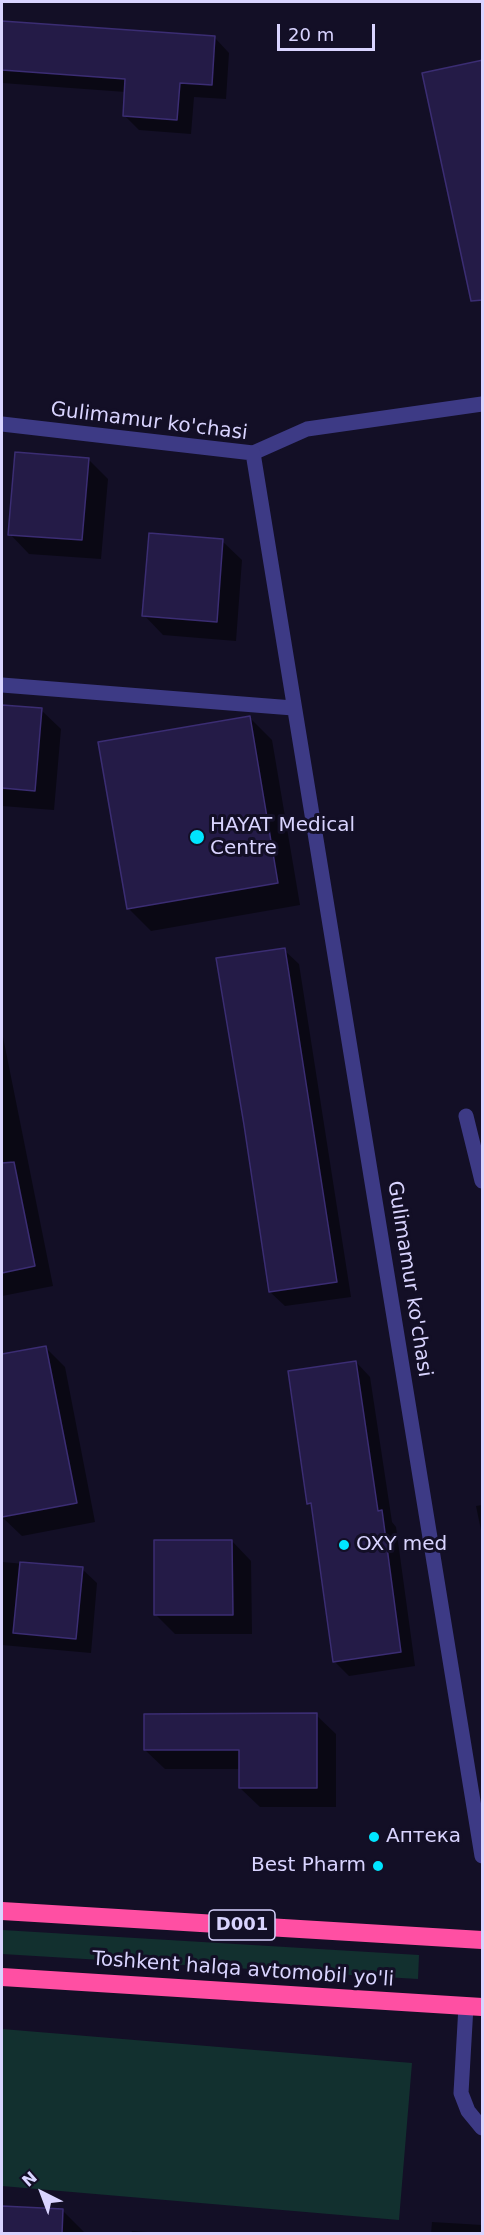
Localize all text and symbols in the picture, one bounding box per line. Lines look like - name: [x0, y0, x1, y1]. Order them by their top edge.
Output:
- scale bar: [280, 12, 378, 50]
- text: 20 m: [288, 24, 334, 45]
- street label: Gulimamur ko'chasi: [49, 398, 249, 446]
- place label: HAYAT Medical Centre: [210, 814, 355, 861]
- marker: HAYAT Medical Centre: [188, 828, 206, 846]
- street label: Gulimamur ko'chasi: [382, 1179, 436, 1379]
- place label: OXY med: [356, 1533, 447, 1557]
- marker: OXY med: [337, 1538, 351, 1552]
- place label: Аптека: [386, 1825, 461, 1849]
- marker: Аптека: [367, 1830, 381, 1844]
- place label: Best Pharm: [251, 1854, 366, 1878]
- marker: Best Pharm: [371, 1859, 385, 1873]
- road number: D001: [209, 1910, 275, 1940]
- street label: Toshkent halqa avtomobil yo'li: [91, 1947, 395, 1993]
- north arrow: [12, 2163, 72, 2223]
- text: N: [18, 2168, 41, 2191]

